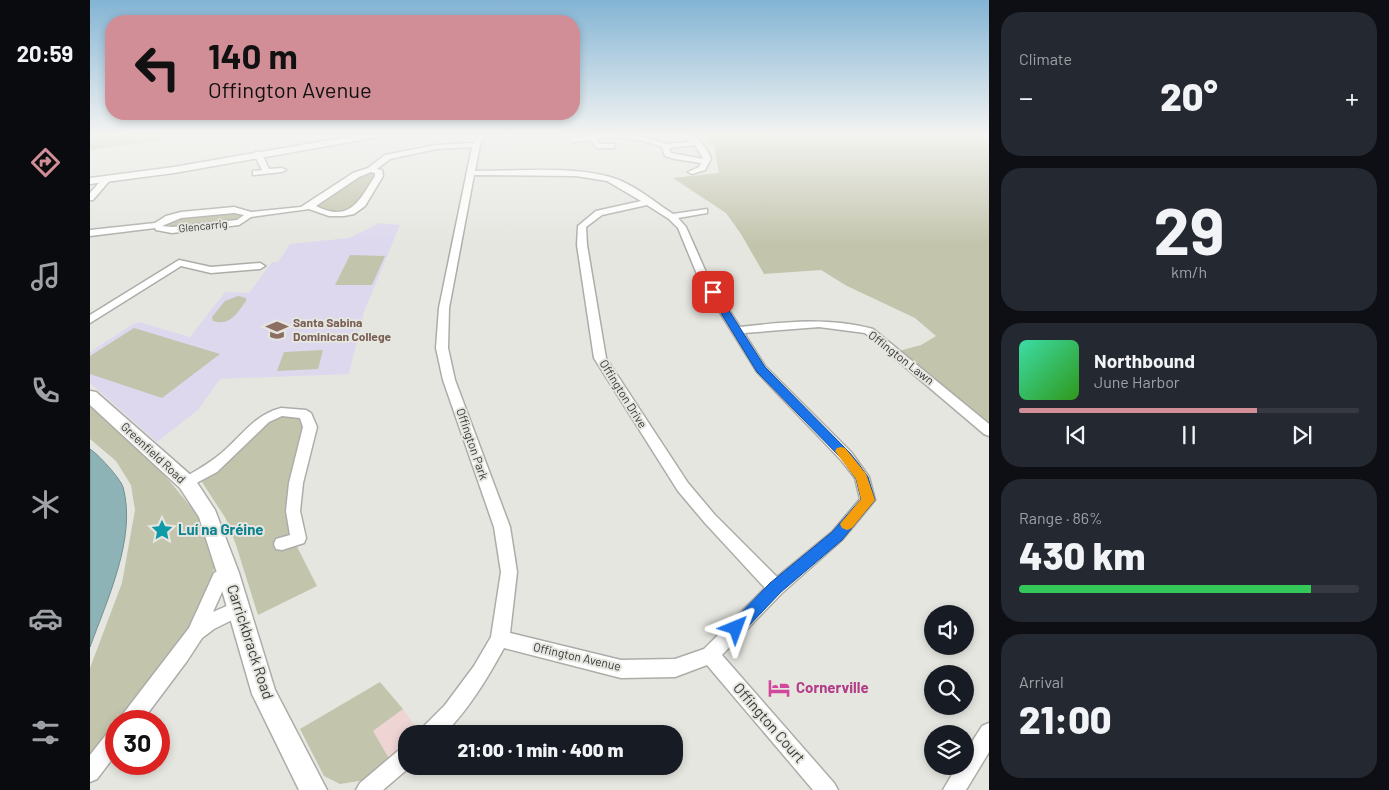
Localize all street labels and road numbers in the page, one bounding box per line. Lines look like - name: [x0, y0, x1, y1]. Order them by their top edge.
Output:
- street label: Glencarrig: [178, 216, 228, 235]
- street label: Offington Lawn: [866, 327, 937, 387]
- street label: Offington Drive: [597, 357, 650, 430]
- street label: Offington Park: [454, 406, 492, 481]
- street label: Greenfield Road: [119, 419, 189, 486]
- street label: Carrickbrack Road: [224, 582, 278, 701]
- street label: Offington Avenue: [532, 639, 622, 673]
- street label: Offington Court: [730, 679, 810, 766]

